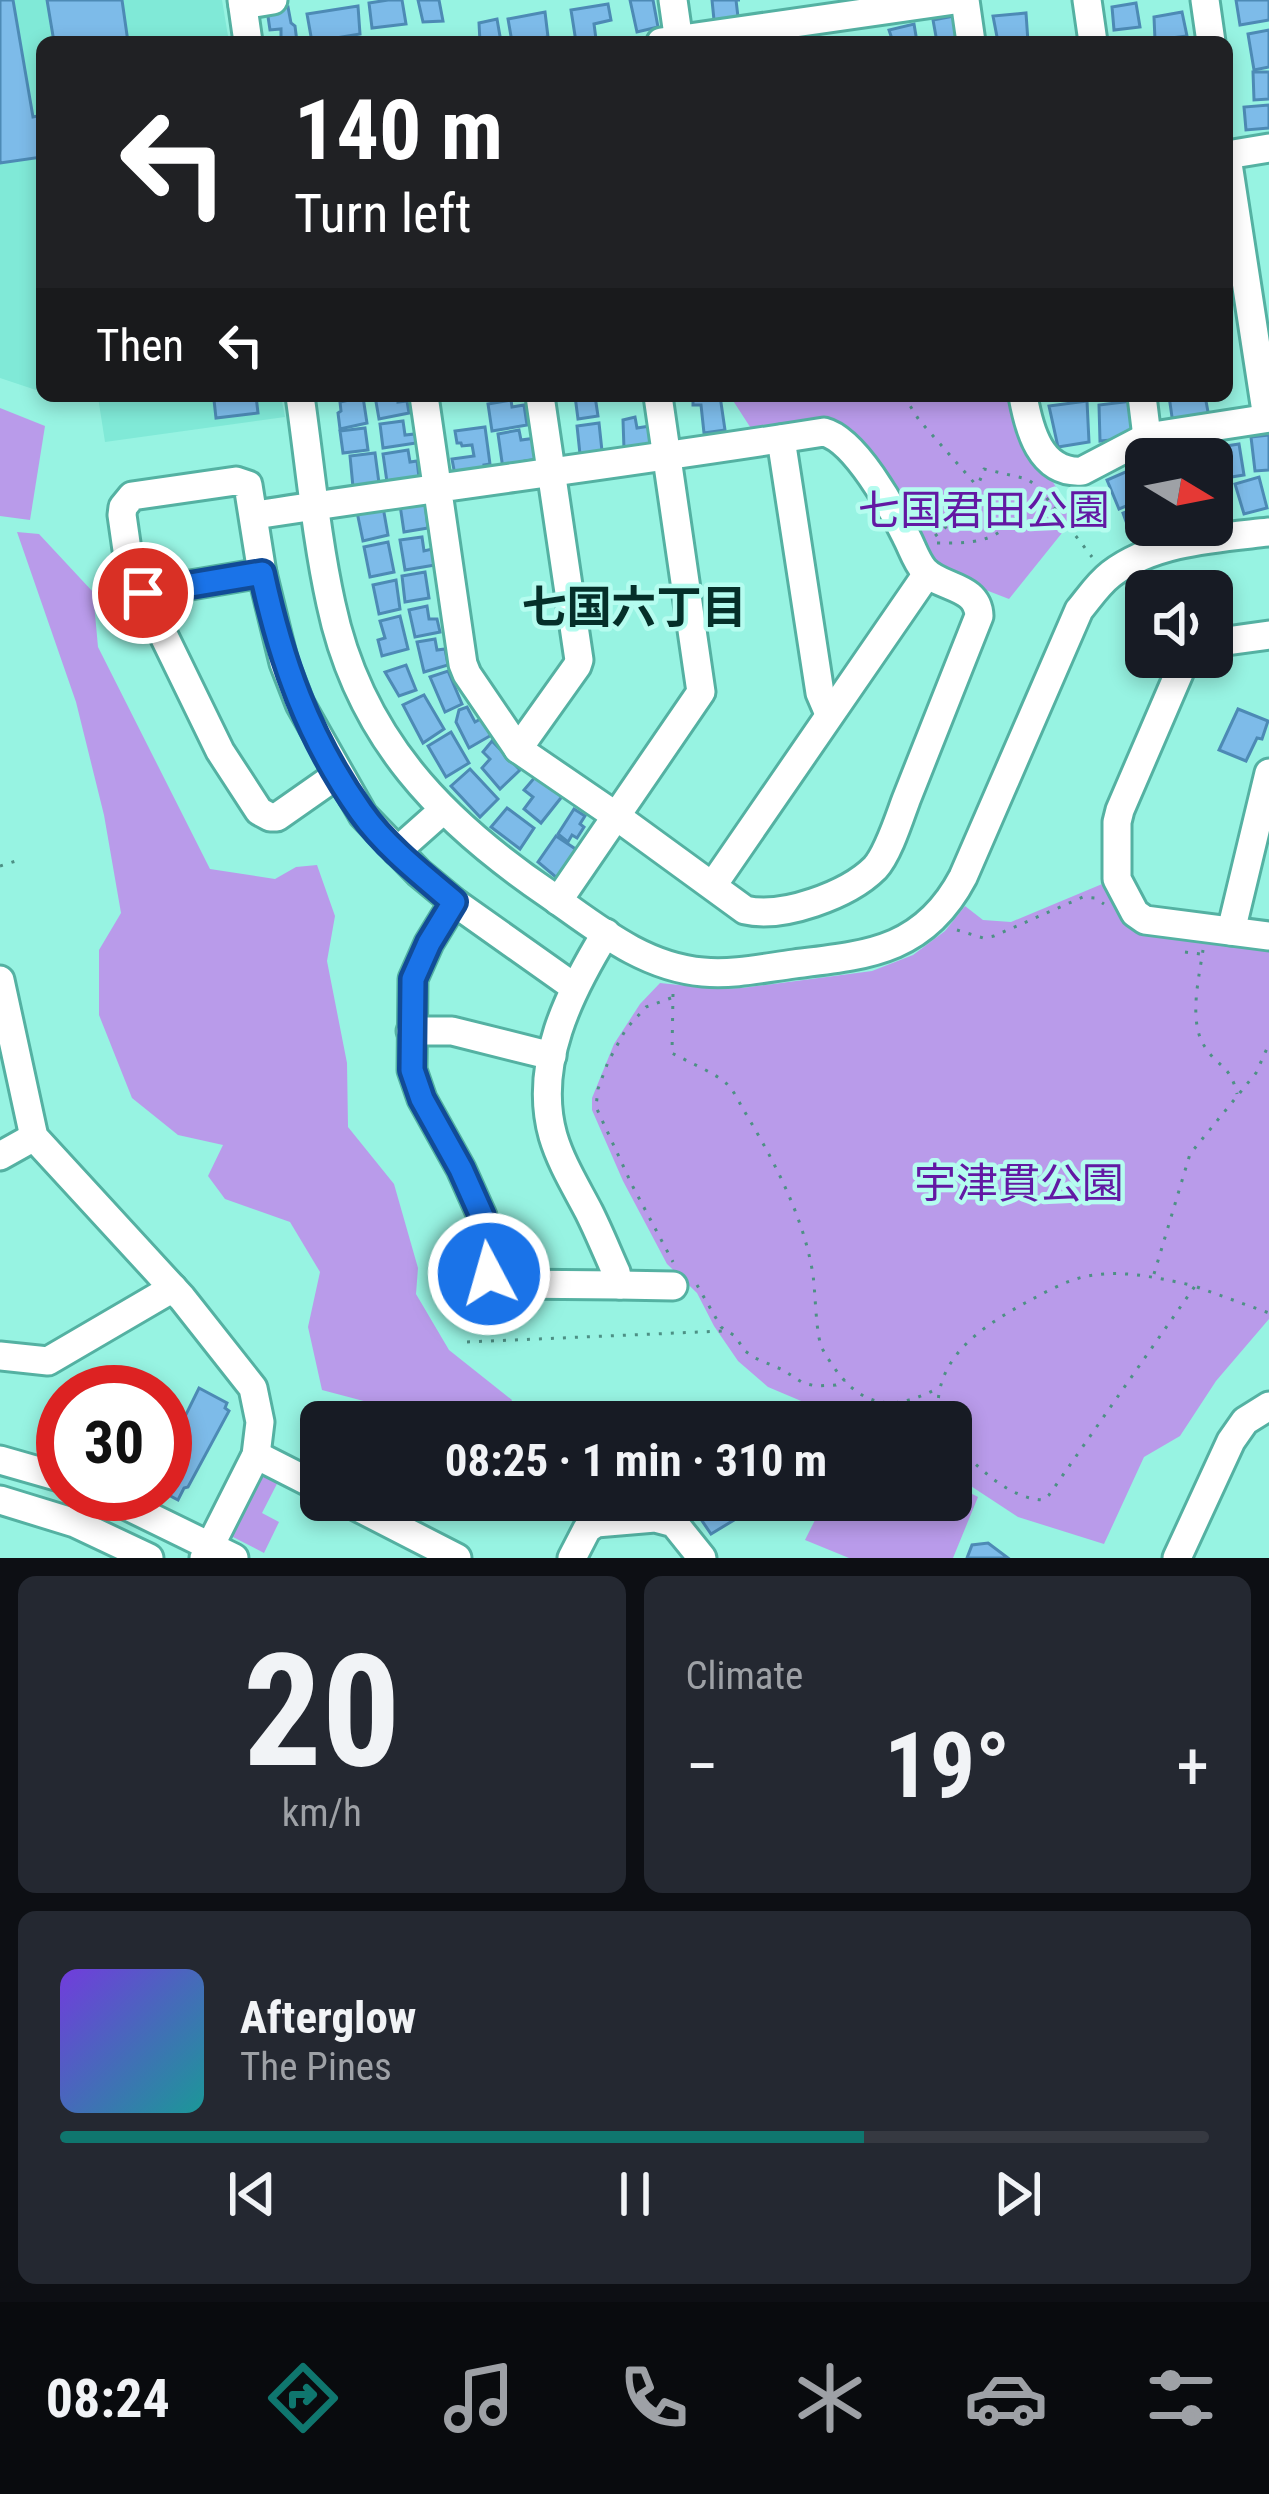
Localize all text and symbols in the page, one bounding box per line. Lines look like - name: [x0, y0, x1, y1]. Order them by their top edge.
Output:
- text: 140 m: [294, 81, 503, 180]
- icon: left: [96, 84, 252, 240]
- text: Turn left: [294, 182, 471, 245]
- icon: left: [208, 312, 274, 378]
- text: Then: [96, 319, 184, 372]
- north arrow: [1125, 438, 1233, 546]
- map controls: [1125, 438, 1233, 678]
- park label: 七国君田公園: [858, 486, 1110, 535]
- pin: [92, 542, 194, 644]
- icon: arrive: [110, 560, 176, 626]
- button: sound: [1125, 570, 1233, 678]
- district label: 七国六丁目: [521, 581, 747, 634]
- park label: 宇津貫公園: [914, 1159, 1124, 1208]
- position arrow: [426, 1211, 552, 1337]
- speed limit sign: 30: [36, 1365, 192, 1521]
- text: 08:25 · 1 min · 310 m: [445, 1434, 827, 1487]
- text: 20: [243, 1620, 401, 1803]
- text: Climate: [686, 1653, 803, 1699]
- text: 19°: [884, 1714, 1010, 1819]
- text: −: [686, 1728, 719, 1805]
- text: +: [1176, 1728, 1209, 1805]
- text: km/h: [282, 1790, 362, 1836]
- text: Afterglow: [240, 1991, 416, 2044]
- text: The Pines: [240, 2044, 392, 2090]
- icon: previous: [219, 2161, 285, 2227]
- icon: pause: [602, 2161, 668, 2227]
- icon: next: [985, 2161, 1051, 2227]
- icon: directions: [261, 2356, 345, 2440]
- icon: music: [437, 2356, 521, 2440]
- icon: phone: [612, 2356, 696, 2440]
- icon: climate: [788, 2356, 872, 2440]
- icon: car: [964, 2356, 1048, 2440]
- icon: filters: [1139, 2356, 1223, 2440]
- text: 08:24: [46, 2367, 170, 2430]

